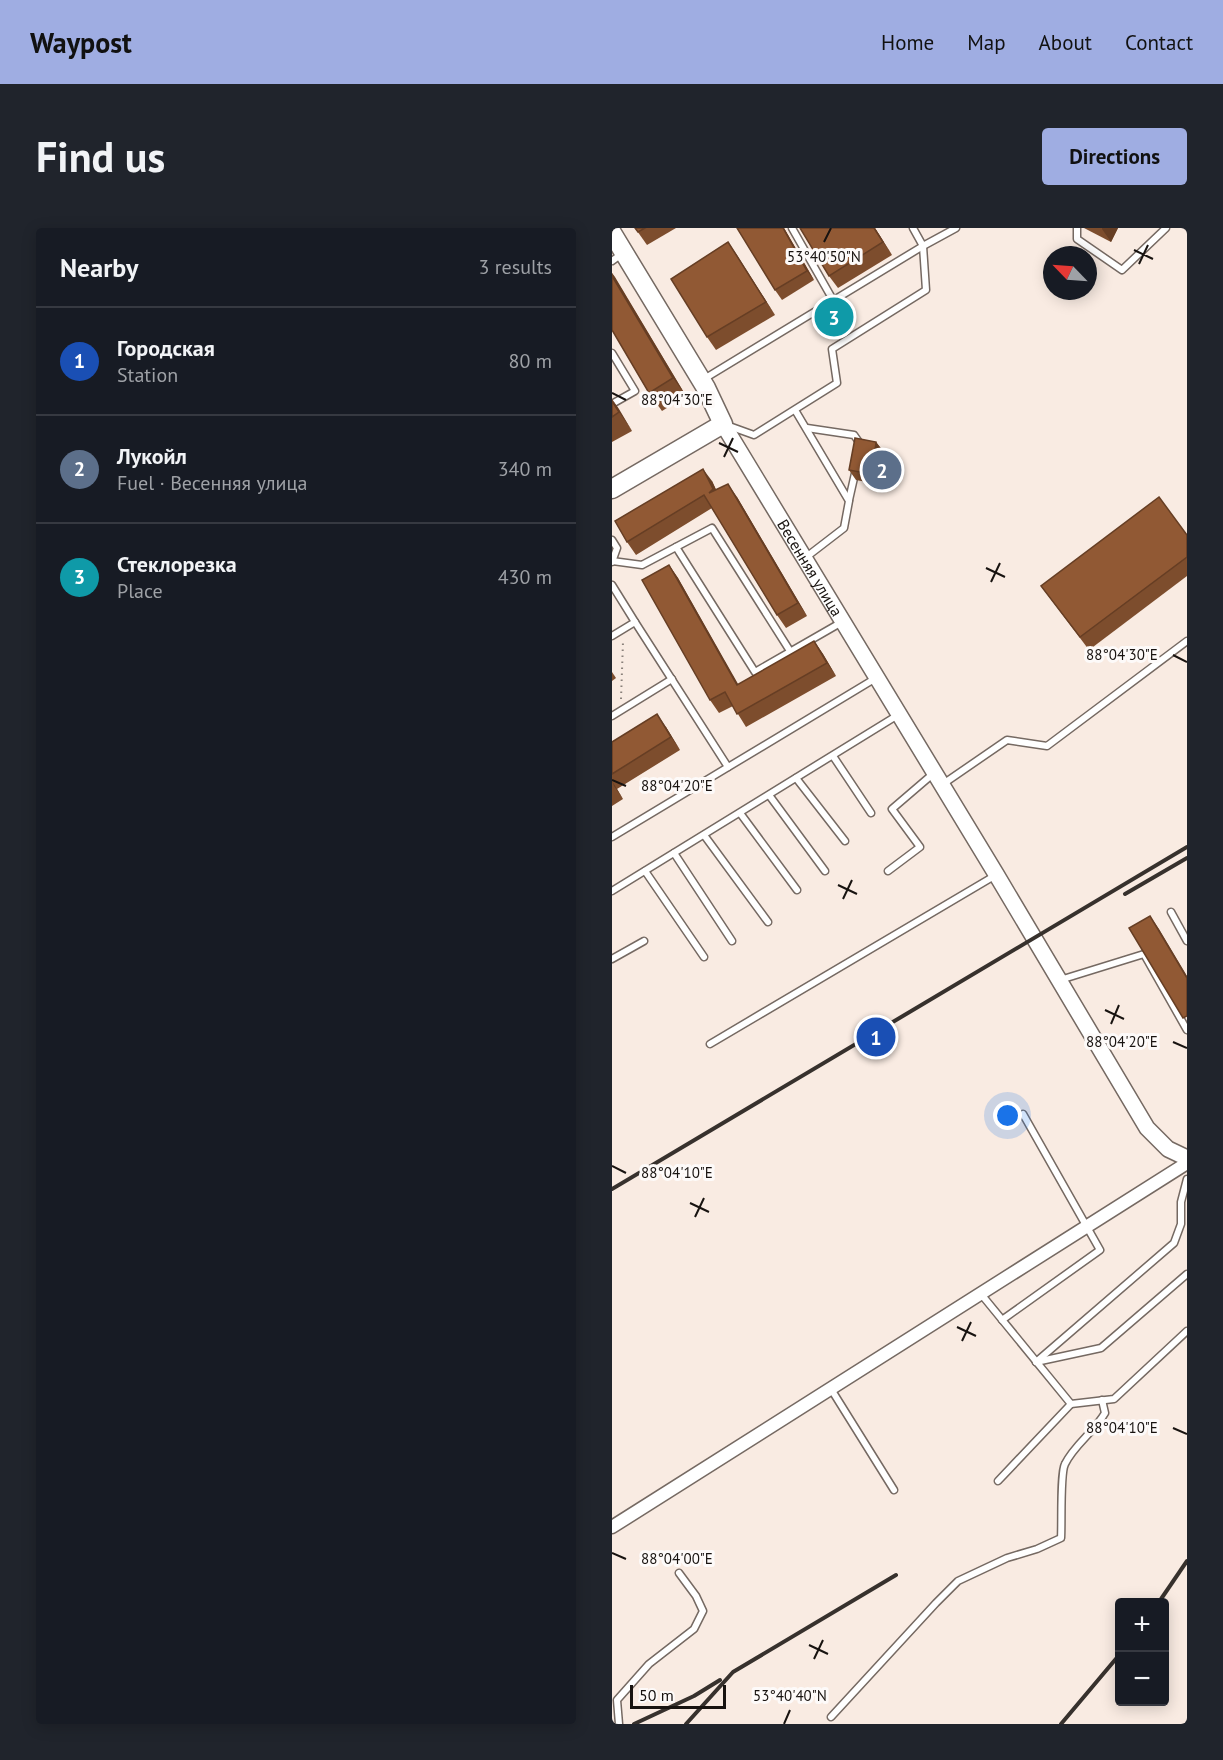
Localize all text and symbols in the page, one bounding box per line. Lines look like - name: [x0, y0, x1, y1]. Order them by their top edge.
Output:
- text: Waypost: [30, 24, 132, 61]
- text: Home: [881, 29, 934, 56]
- text: Map: [967, 29, 1006, 56]
- text: About: [1039, 29, 1092, 56]
- text: Contact: [1125, 29, 1193, 56]
- button: Directions: [1042, 128, 1187, 185]
- text: Find us: [36, 129, 165, 184]
- north arrow: [1043, 246, 1097, 300]
- text: 53°40'50"N: [787, 247, 861, 266]
- text: Nearby: [60, 251, 138, 284]
- text: 3 results: [479, 254, 552, 280]
- pin: 3: [814, 294, 854, 340]
- text: Городская: [117, 334, 215, 362]
- text: 1: [74, 348, 85, 374]
- text: 80 m: [509, 348, 552, 374]
- text: Station: [117, 362, 178, 388]
- text: 88°04'30"E: [641, 390, 713, 409]
- text: Лукойл: [117, 442, 187, 470]
- pin: 2: [862, 448, 902, 492]
- text: 2: [74, 456, 85, 482]
- text: 340 m: [498, 456, 552, 482]
- text: Fuel · Весенняя улица: [117, 470, 307, 496]
- street label: Весенняя улица: [773, 515, 847, 620]
- text: Стеклорезка: [117, 550, 237, 578]
- text: 3: [74, 564, 85, 590]
- text: 430 m: [498, 564, 552, 590]
- text: Place: [117, 578, 163, 604]
- text: 88°04'30"E: [1086, 645, 1158, 664]
- text: 88°04'20"E: [641, 776, 713, 795]
- pin: 1: [856, 1014, 896, 1060]
- text: 88°04'20"E: [1086, 1032, 1158, 1051]
- your location: [993, 1101, 1022, 1130]
- text: 88°04'10"E: [641, 1163, 713, 1182]
- text: 88°04'10"E: [1086, 1418, 1158, 1437]
- text: 88°04'00"E: [641, 1549, 713, 1568]
- map controls: [1115, 1598, 1169, 1706]
- button: +: [1115, 1598, 1169, 1652]
- button: −: [1115, 1652, 1169, 1706]
- scale bar: [630, 1682, 726, 1710]
- text: 50 m: [639, 1685, 674, 1705]
- text: 53°40'40"N: [753, 1686, 827, 1705]

